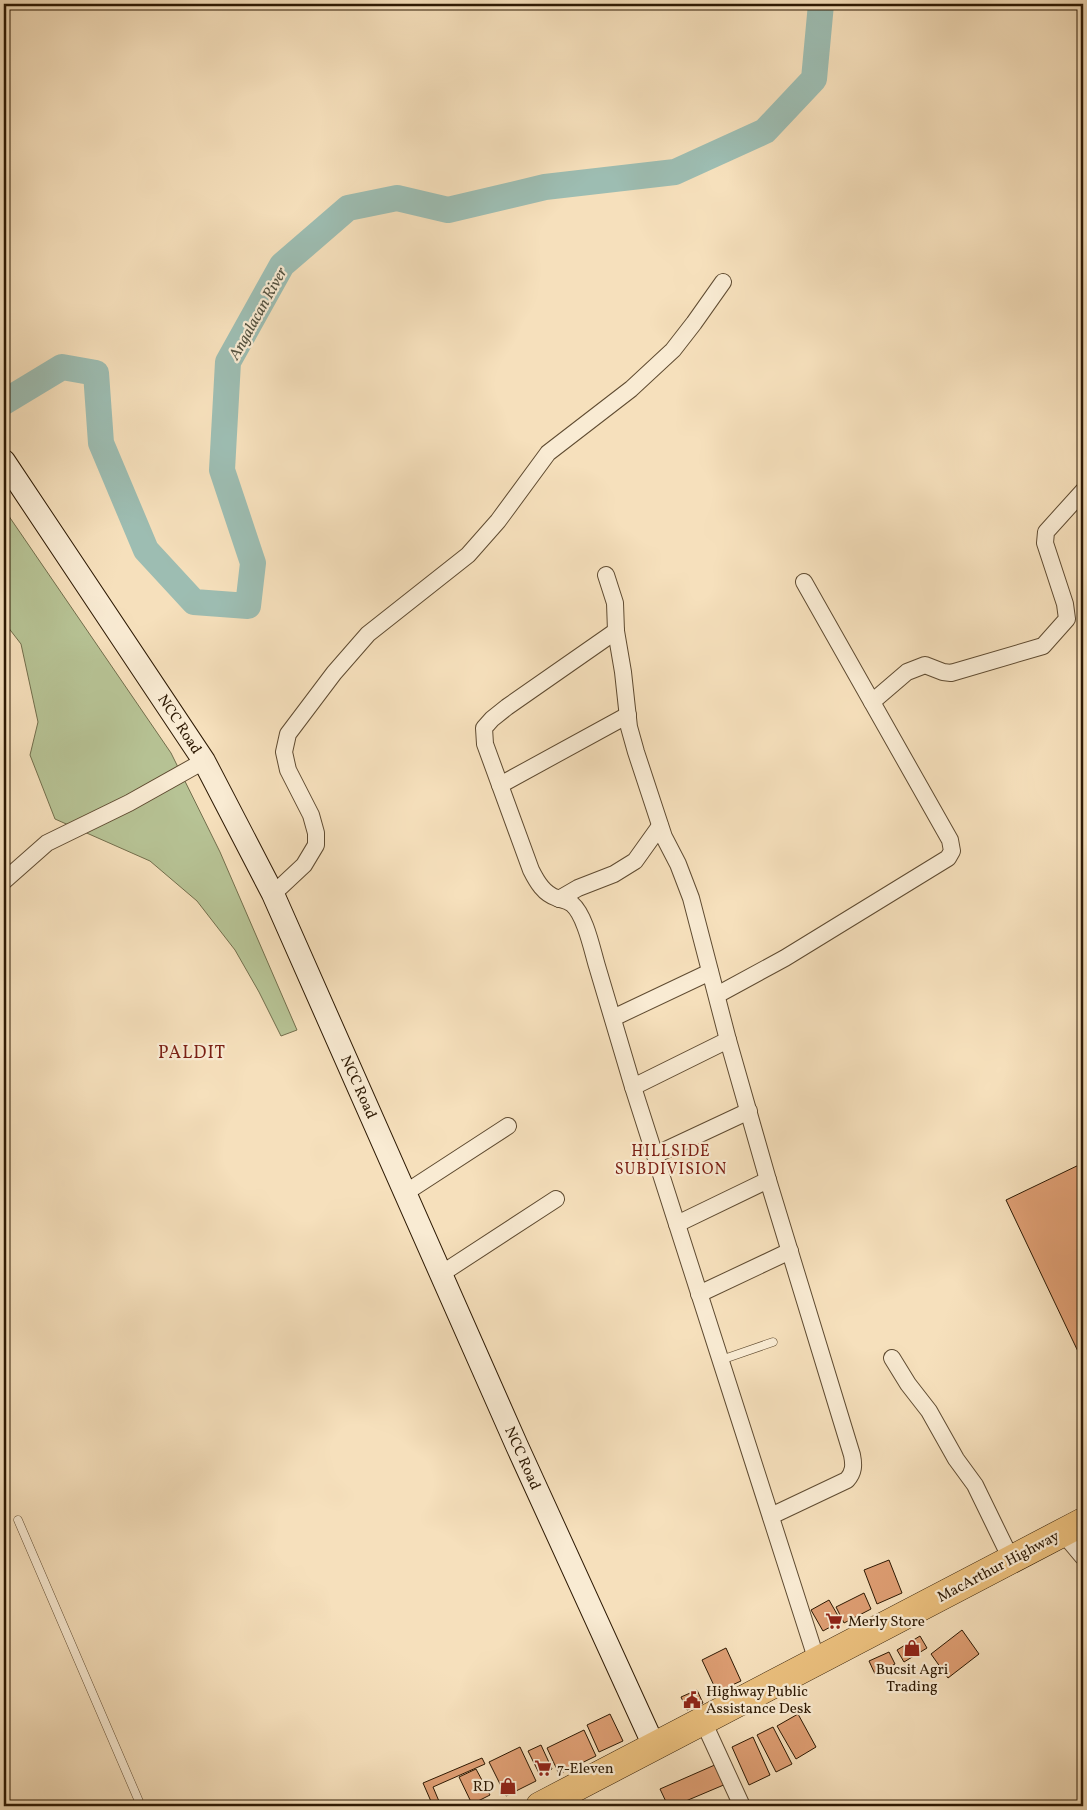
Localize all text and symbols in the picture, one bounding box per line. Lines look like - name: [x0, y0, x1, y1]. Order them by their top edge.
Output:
- water label: Angalacan River: [224, 263, 294, 365]
- street label: NCC Road: [152, 691, 206, 759]
- district label: PALDIT: [158, 1041, 226, 1066]
- street label: NCC Road: [334, 1053, 381, 1123]
- district label: HILLSIDE SUBDIVISION: [615, 1141, 727, 1181]
- street label: NCC Road: [498, 1424, 545, 1494]
- street label: MacArthur Highway: [934, 1526, 1063, 1608]
- supermarket icon: Merly Store: [824, 1611, 844, 1631]
- place label: Merly Store: [848, 1612, 925, 1633]
- shop icon: Bucsit Agri Trading: [902, 1638, 922, 1658]
- place label: Bucsit Agri Trading: [876, 1660, 948, 1698]
- place label: Highway Public Assistance Desk: [706, 1682, 812, 1720]
- public building icon: Highway Public Assistance Desk: [682, 1690, 702, 1710]
- supermarket icon: 7-Eleven: [533, 1758, 553, 1778]
- place label: 7-Eleven: [557, 1759, 614, 1780]
- shop icon: RD: [498, 1776, 518, 1796]
- place label: RD: [473, 1777, 494, 1798]

